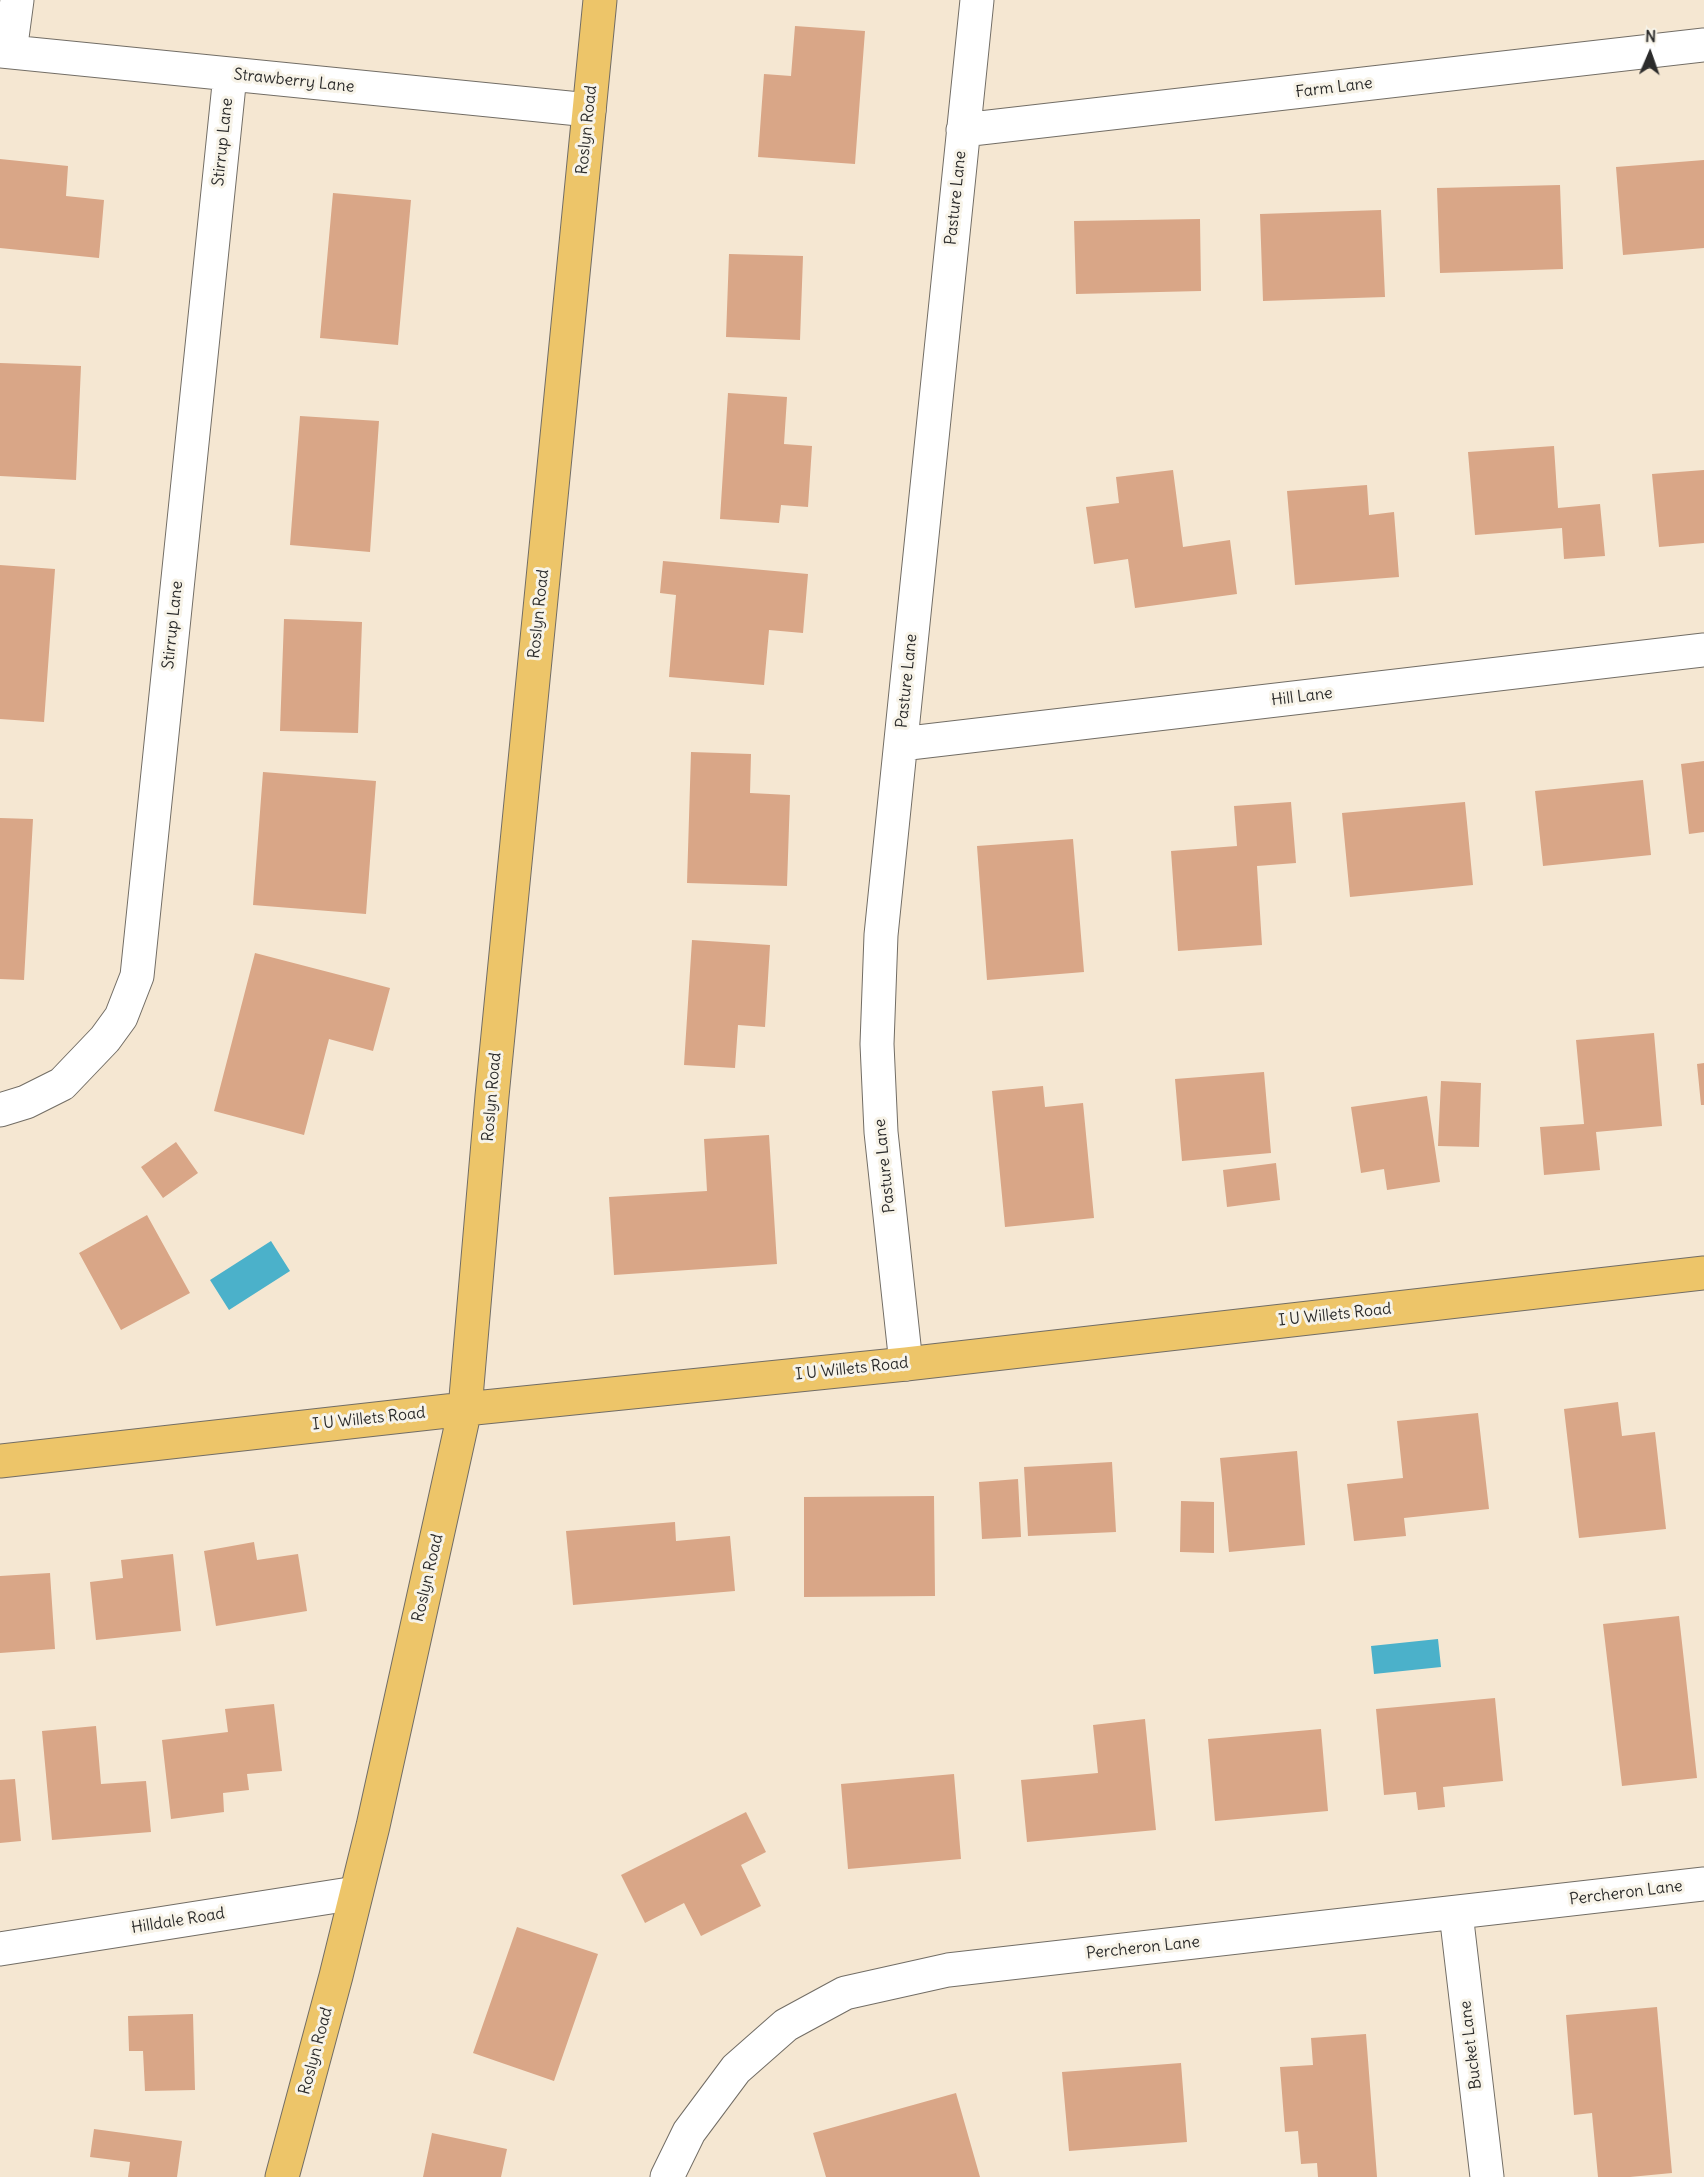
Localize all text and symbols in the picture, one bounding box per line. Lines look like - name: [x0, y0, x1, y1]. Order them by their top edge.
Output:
- north arrow: [1620, 24, 1680, 84]
- text: N: [1645, 26, 1657, 46]
- street label: Strawberry Lane: [233, 65, 355, 97]
- street label: Farm Lane: [1294, 74, 1374, 102]
- street label: Roslyn Road: [573, 84, 601, 176]
- street label: Stirrup Lane: [209, 97, 237, 187]
- street label: Pasture Lane: [942, 150, 970, 246]
- street label: Roslyn Road: [525, 568, 553, 660]
- street label: Stirrup Lane: [159, 580, 187, 670]
- street label: Pasture Lane: [893, 633, 921, 729]
- street label: Hill Lane: [1270, 684, 1334, 710]
- street label: Roslyn Road: [479, 1052, 505, 1142]
- street label: Pasture Lane: [871, 1118, 899, 1214]
- street label: I U Willets Road: [1278, 1300, 1392, 1330]
- street label: I U Willets Road: [795, 1354, 909, 1384]
- street label: I U Willets Road: [312, 1404, 426, 1434]
- street label: Roslyn Road: [409, 1532, 447, 1624]
- street label: Percheron Lane: [1568, 1877, 1684, 1909]
- street label: Hilldale Road: [130, 1904, 226, 1938]
- street label: Percheron Lane: [1085, 1932, 1201, 1964]
- street label: Bucket Lane: [1456, 1999, 1486, 2091]
- street label: Roslyn Road: [295, 2005, 337, 2097]

